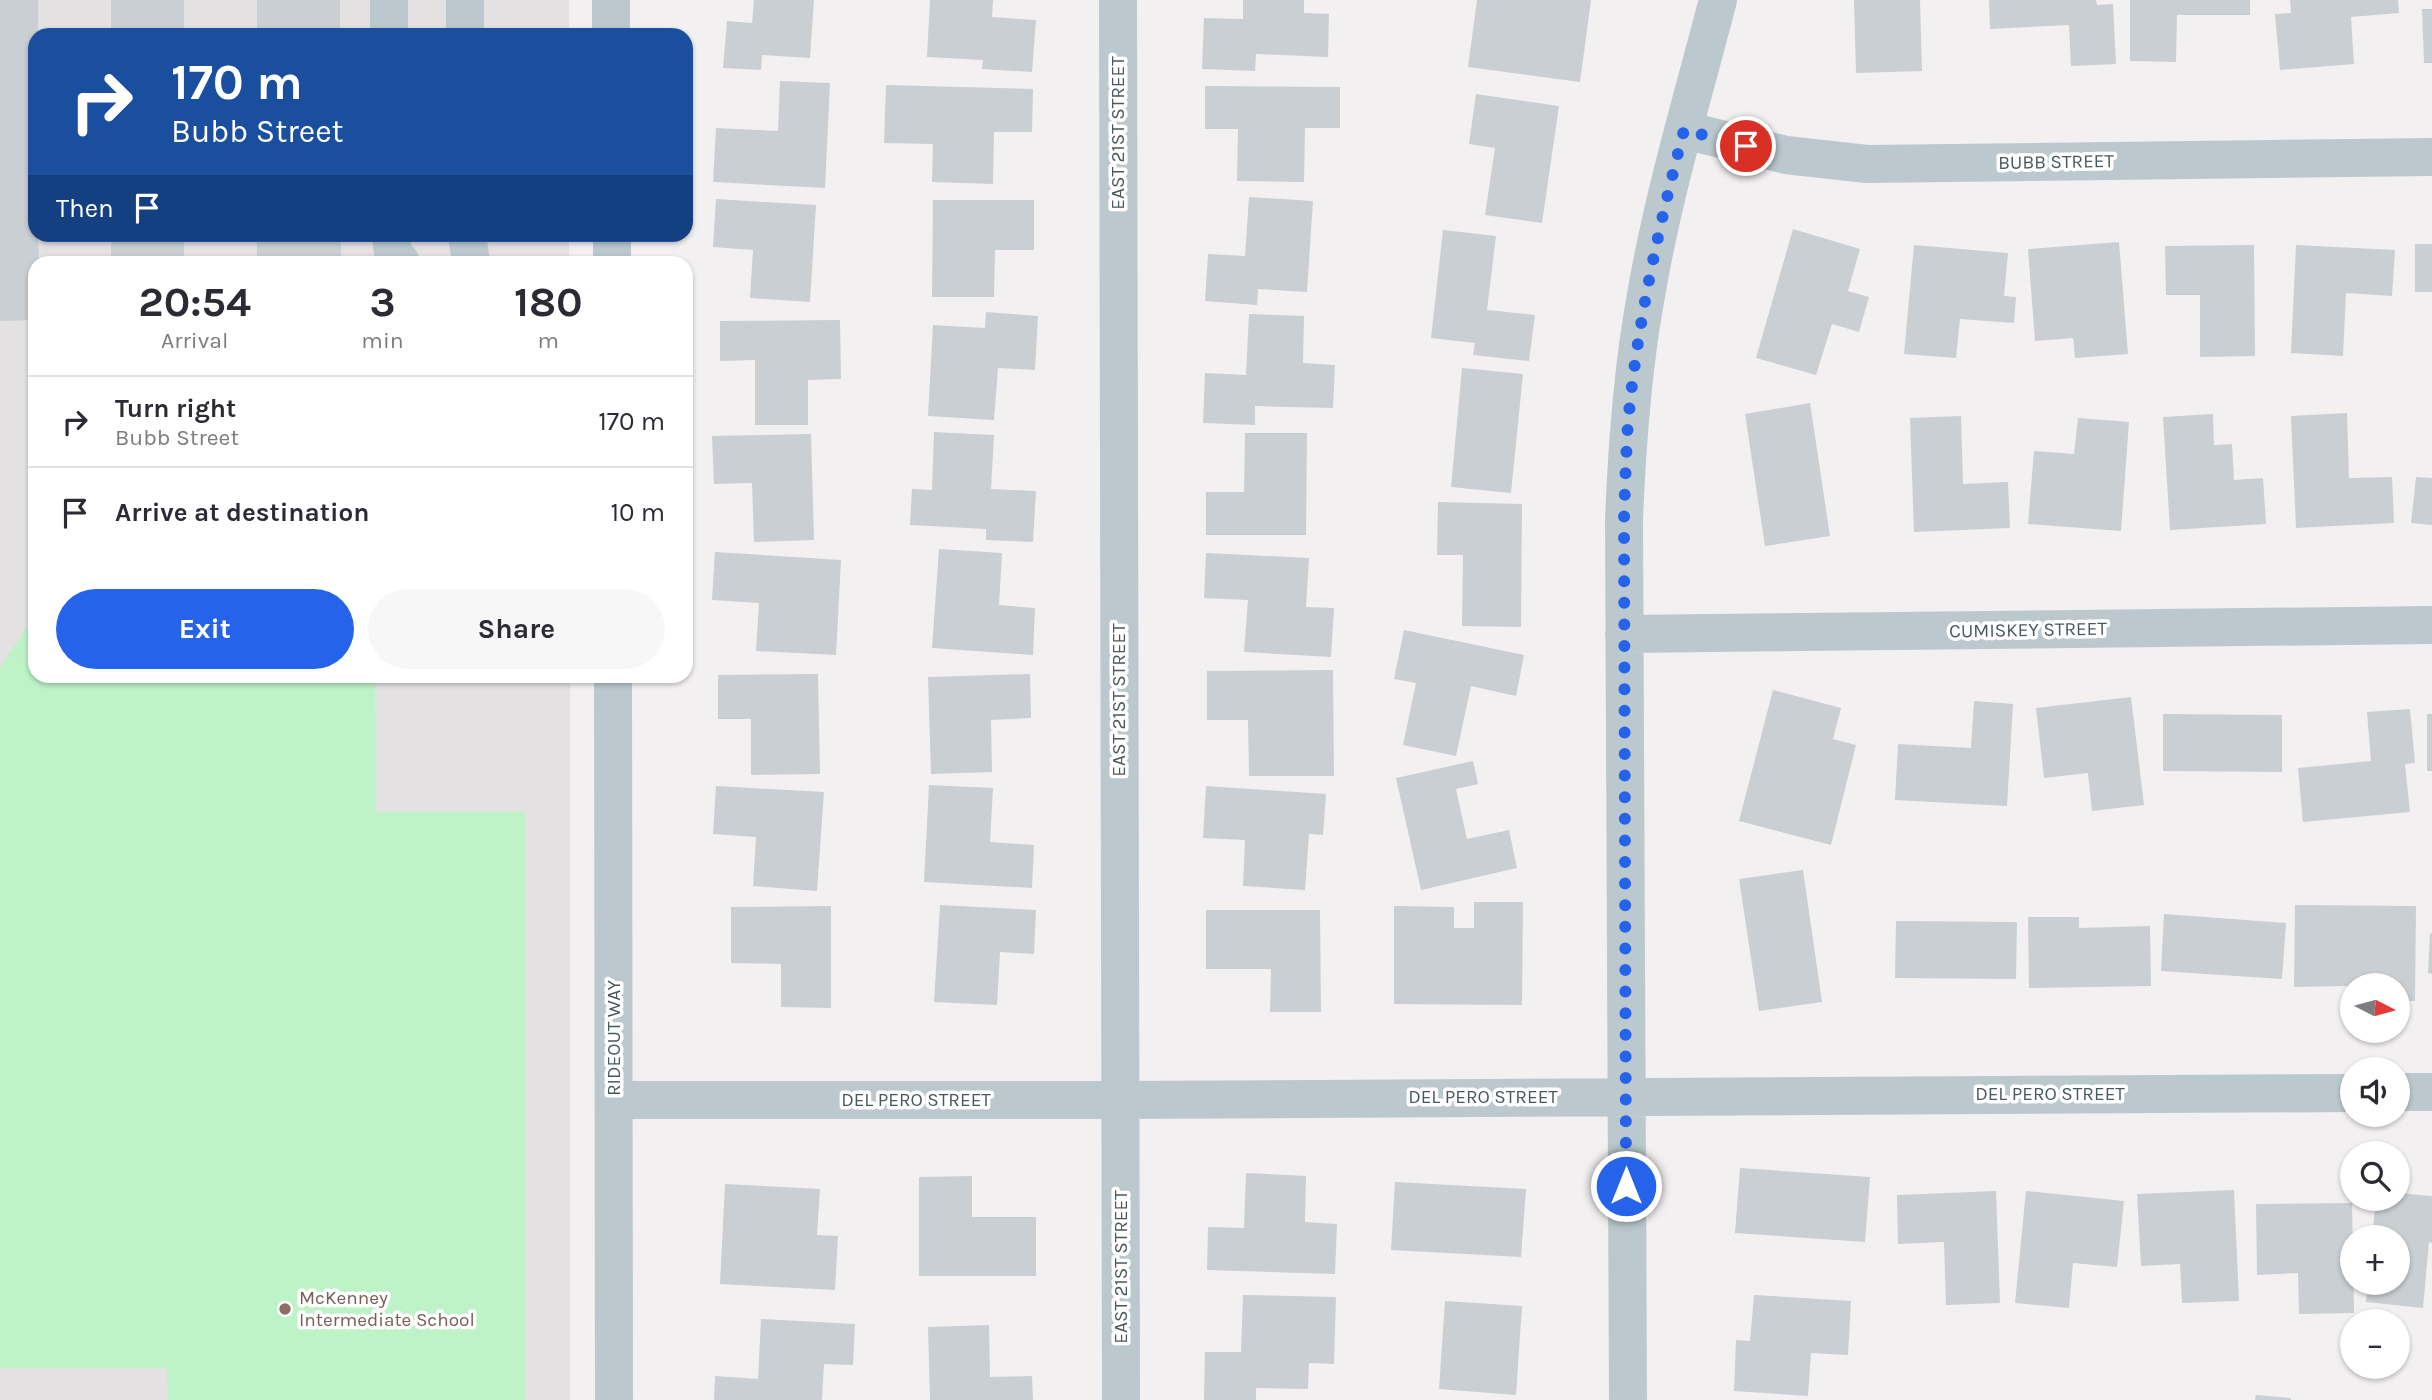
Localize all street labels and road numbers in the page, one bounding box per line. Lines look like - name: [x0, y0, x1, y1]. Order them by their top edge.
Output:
- street label: EAST 21ST STREET: [1107, 56, 1129, 210]
- street label: BUBB STREET: [1998, 150, 2115, 174]
- street label: CUMISKEY STREET: [1949, 618, 2107, 642]
- street label: EAST 21ST STREET: [1108, 623, 1130, 777]
- street label: RIDEOUT WAY: [603, 979, 625, 1096]
- street label: DEL PERO STREET: [1975, 1083, 2125, 1105]
- street label: DEL PERO STREET: [1408, 1086, 1558, 1108]
- street label: DEL PERO STREET: [841, 1089, 991, 1111]
- street label: EAST 21ST STREET: [1110, 1190, 1132, 1344]

